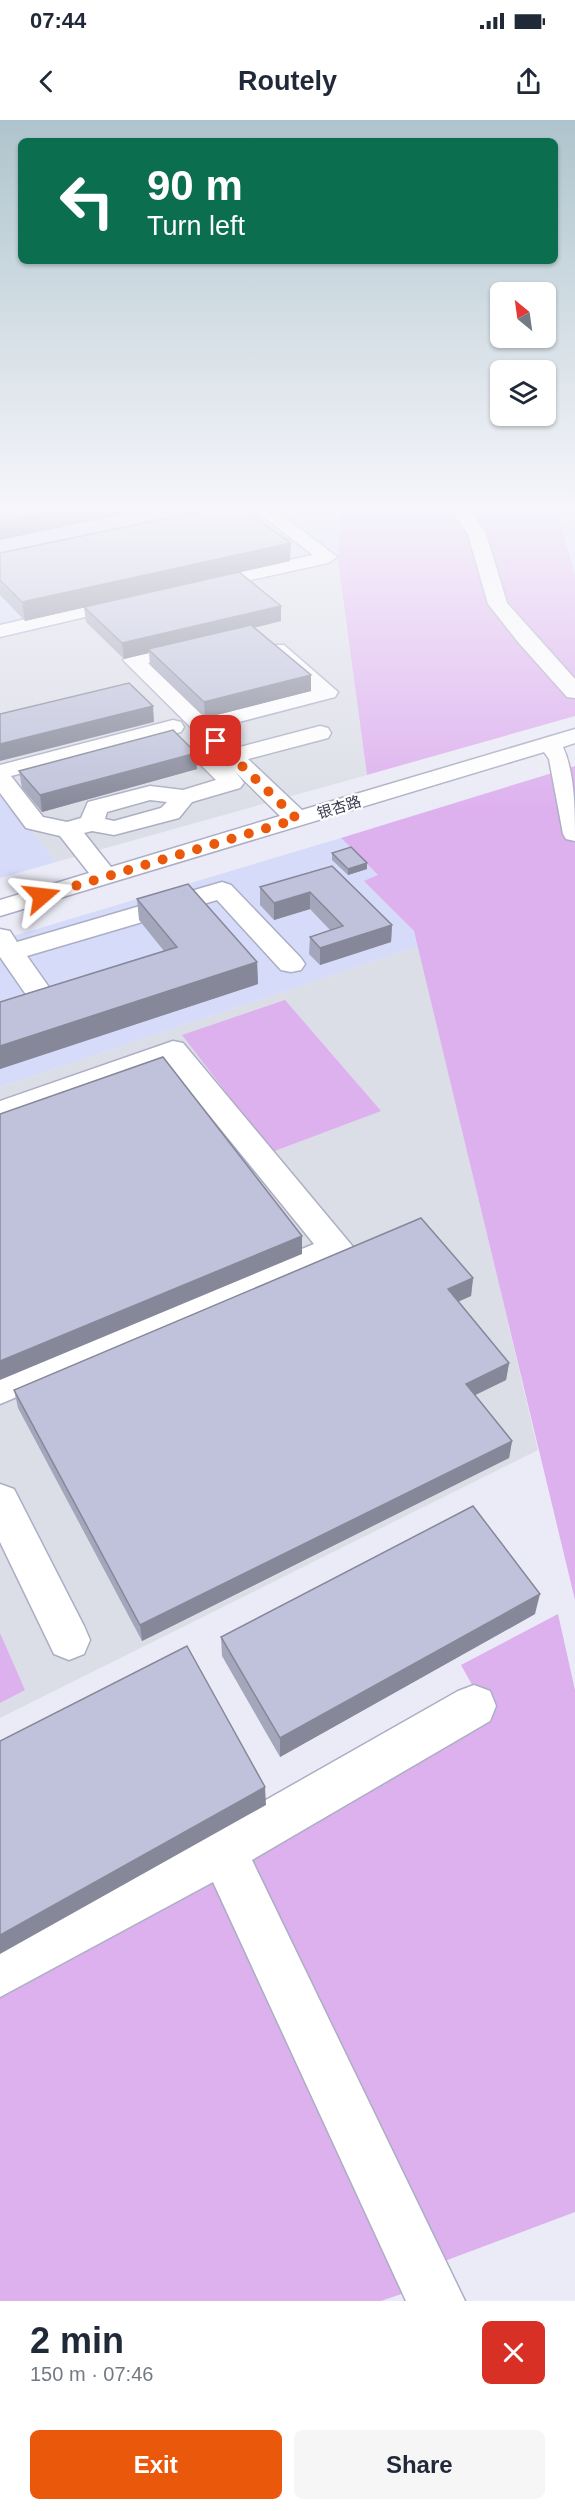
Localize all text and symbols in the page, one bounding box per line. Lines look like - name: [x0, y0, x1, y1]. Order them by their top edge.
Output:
- text: 07:44: [30, 8, 86, 33]
- icon: back: [30, 65, 63, 98]
- icon: share: [512, 65, 545, 98]
- text: Routely: [238, 66, 337, 96]
- icon: left: [48, 162, 126, 240]
- text: 90 m: [147, 162, 243, 209]
- text: Turn left: [147, 211, 245, 241]
- north arrow: [490, 282, 556, 348]
- map controls: [490, 282, 556, 426]
- button: layers: [490, 360, 556, 426]
- pin: [190, 715, 241, 766]
- icon: arrive: [199, 724, 232, 757]
- street label: 银杏路: [315, 792, 363, 822]
- position arrow: [10, 864, 74, 928]
- text: 2 min: [30, 2320, 124, 2361]
- button: close: [482, 2321, 545, 2384]
- text: 150 m · 07:46: [30, 2363, 153, 2385]
- button: Exit: [30, 2430, 282, 2499]
- button: Share: [294, 2430, 545, 2499]

